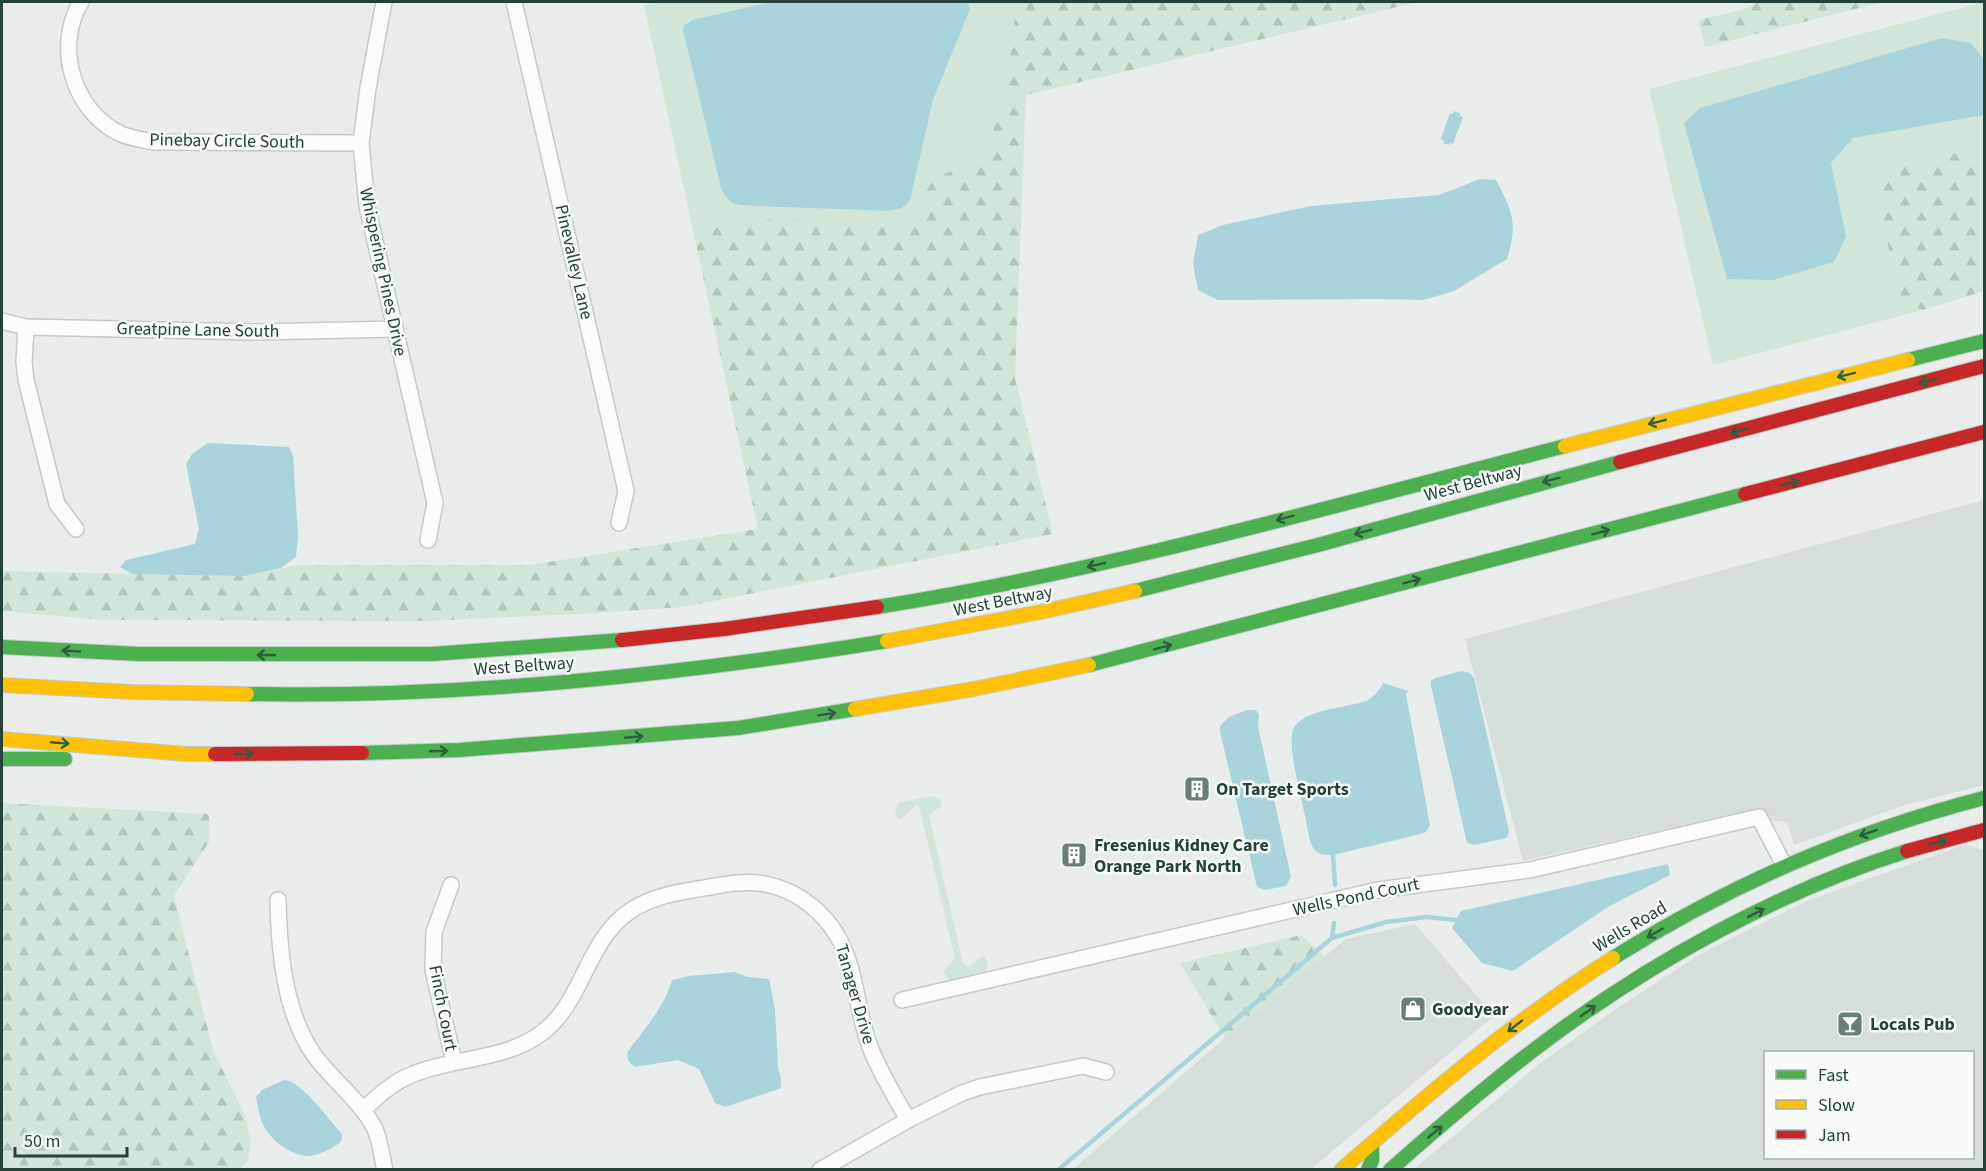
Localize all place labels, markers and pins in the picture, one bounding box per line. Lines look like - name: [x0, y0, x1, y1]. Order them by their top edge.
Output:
- building icon: On Target Sports: [1182, 774, 1212, 804]
- place label: On Target Sports: [1216, 777, 1349, 802]
- place label: Fresenius Kidney Care Orange Park North: [1094, 833, 1269, 879]
- building icon: Fresenius Kidney Care Orange Park North: [1059, 840, 1089, 870]
- shop icon: Goodyear: [1398, 994, 1428, 1024]
- place label: Goodyear: [1432, 997, 1510, 1022]
- bar icon: Locals Pub: [1835, 1009, 1865, 1039]
- place label: Locals Pub: [1870, 1012, 1955, 1037]

